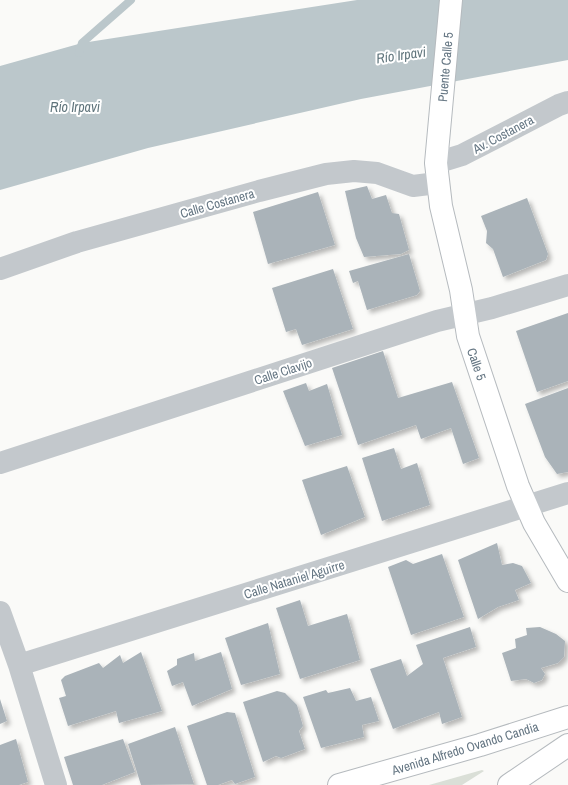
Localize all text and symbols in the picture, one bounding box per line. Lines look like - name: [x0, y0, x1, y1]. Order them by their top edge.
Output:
- street label: Puente Calle 5: [434, 31, 457, 103]
- water label: Río Irpavi: [375, 43, 428, 67]
- water label: Río Irpavi: [50, 98, 101, 116]
- street label: Av. Costanera: [469, 111, 537, 158]
- street label: Calle Costanera: [178, 185, 256, 222]
- street label: Calle 5: [463, 346, 490, 383]
- street label: Calle Clavijo: [252, 354, 314, 389]
- street label: Calle Nataniel Aguirre: [242, 556, 347, 603]
- street label: Avenida Alfredo Ovando Candia: [389, 718, 541, 779]

